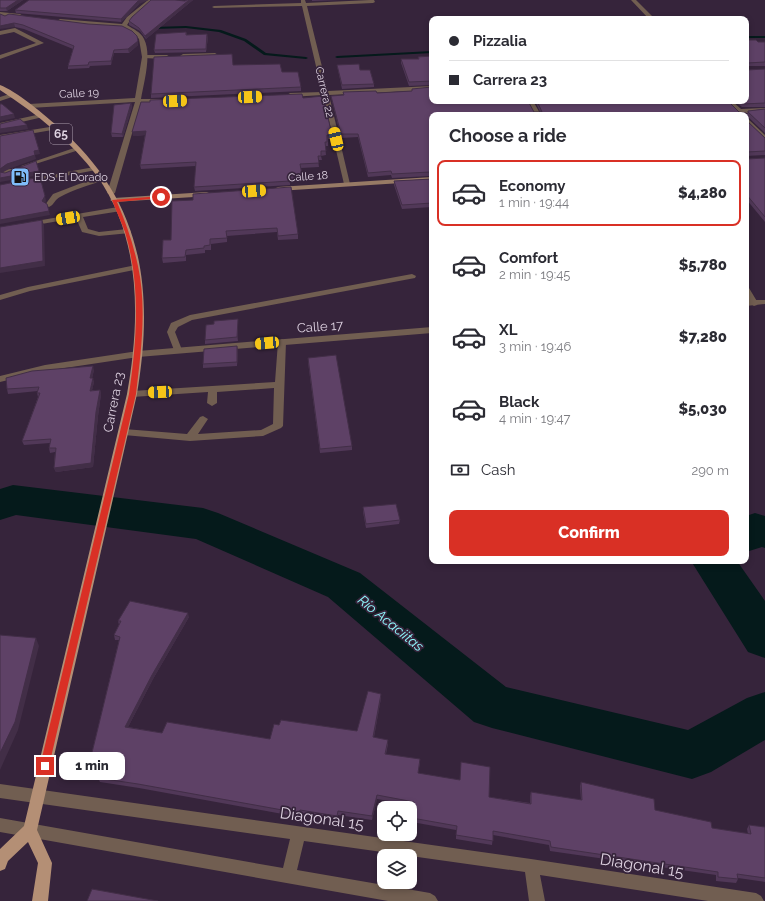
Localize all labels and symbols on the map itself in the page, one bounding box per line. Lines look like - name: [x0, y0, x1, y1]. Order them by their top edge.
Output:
- street label: Carrera 22: [312, 65, 337, 119]
- street label: Calle 19: [59, 86, 99, 101]
- car: [238, 90, 262, 104]
- car: [163, 94, 187, 108]
- road number: 65: [50, 124, 72, 144]
- car: [327, 126, 345, 152]
- fuel station icon: EDS El Dorado: [9, 166, 31, 188]
- street label: Calle 18: [288, 169, 328, 184]
- place label: EDS El Dorado: [34, 171, 108, 184]
- car: [242, 184, 266, 198]
- route start: [152, 188, 170, 206]
- car: [55, 210, 81, 226]
- street label: Calle 17: [296, 317, 344, 336]
- car: [255, 336, 279, 350]
- street label: Carrera 23: [100, 371, 127, 434]
- car: [148, 385, 172, 399]
- water label: Río Acaciitas: [355, 592, 427, 655]
- callout: 1 min: [59, 752, 125, 780]
- route end: [36, 757, 54, 775]
- street label: Diagonal 15: [279, 803, 365, 834]
- street label: Diagonal 15: [599, 849, 685, 882]

